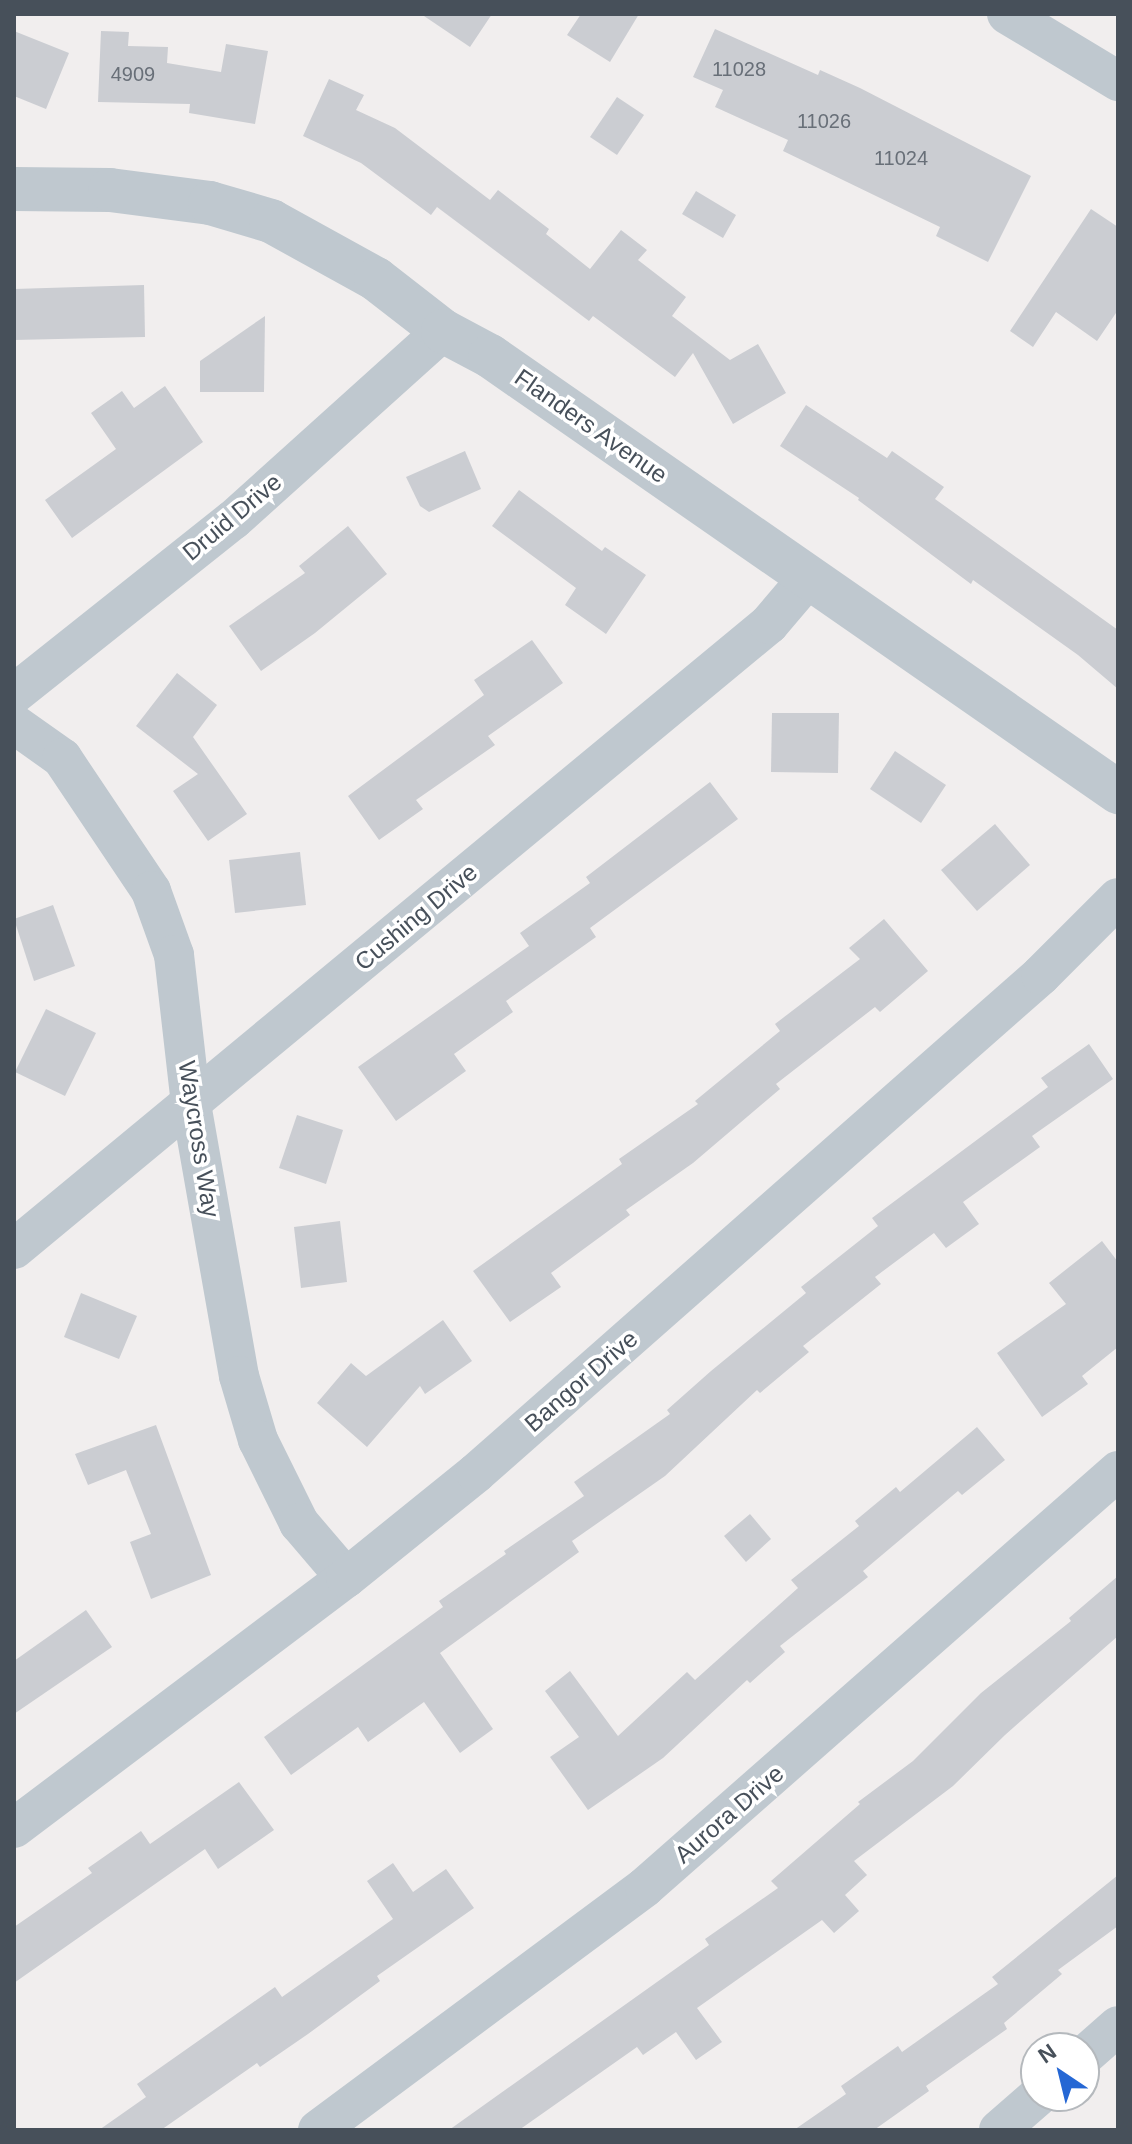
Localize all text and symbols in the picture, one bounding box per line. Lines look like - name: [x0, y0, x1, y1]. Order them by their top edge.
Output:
- house number: 11028: [712, 57, 766, 81]
- house number: 4909: [111, 62, 155, 86]
- house number: 11026: [797, 109, 851, 133]
- house number: 11024: [874, 146, 928, 170]
- street label: Flanders Avenue: [509, 362, 673, 490]
- street label: Druid Drive: [177, 467, 287, 567]
- street label: Cushing Drive: [349, 858, 483, 976]
- street label: Waycross Way: [172, 1059, 226, 1219]
- street label: Bangor Drive: [519, 1324, 643, 1438]
- street label: Aurora Drive: [669, 1759, 789, 1869]
- north arrow: [1020, 2032, 1100, 2112]
- text: N: [1033, 2039, 1061, 2068]

